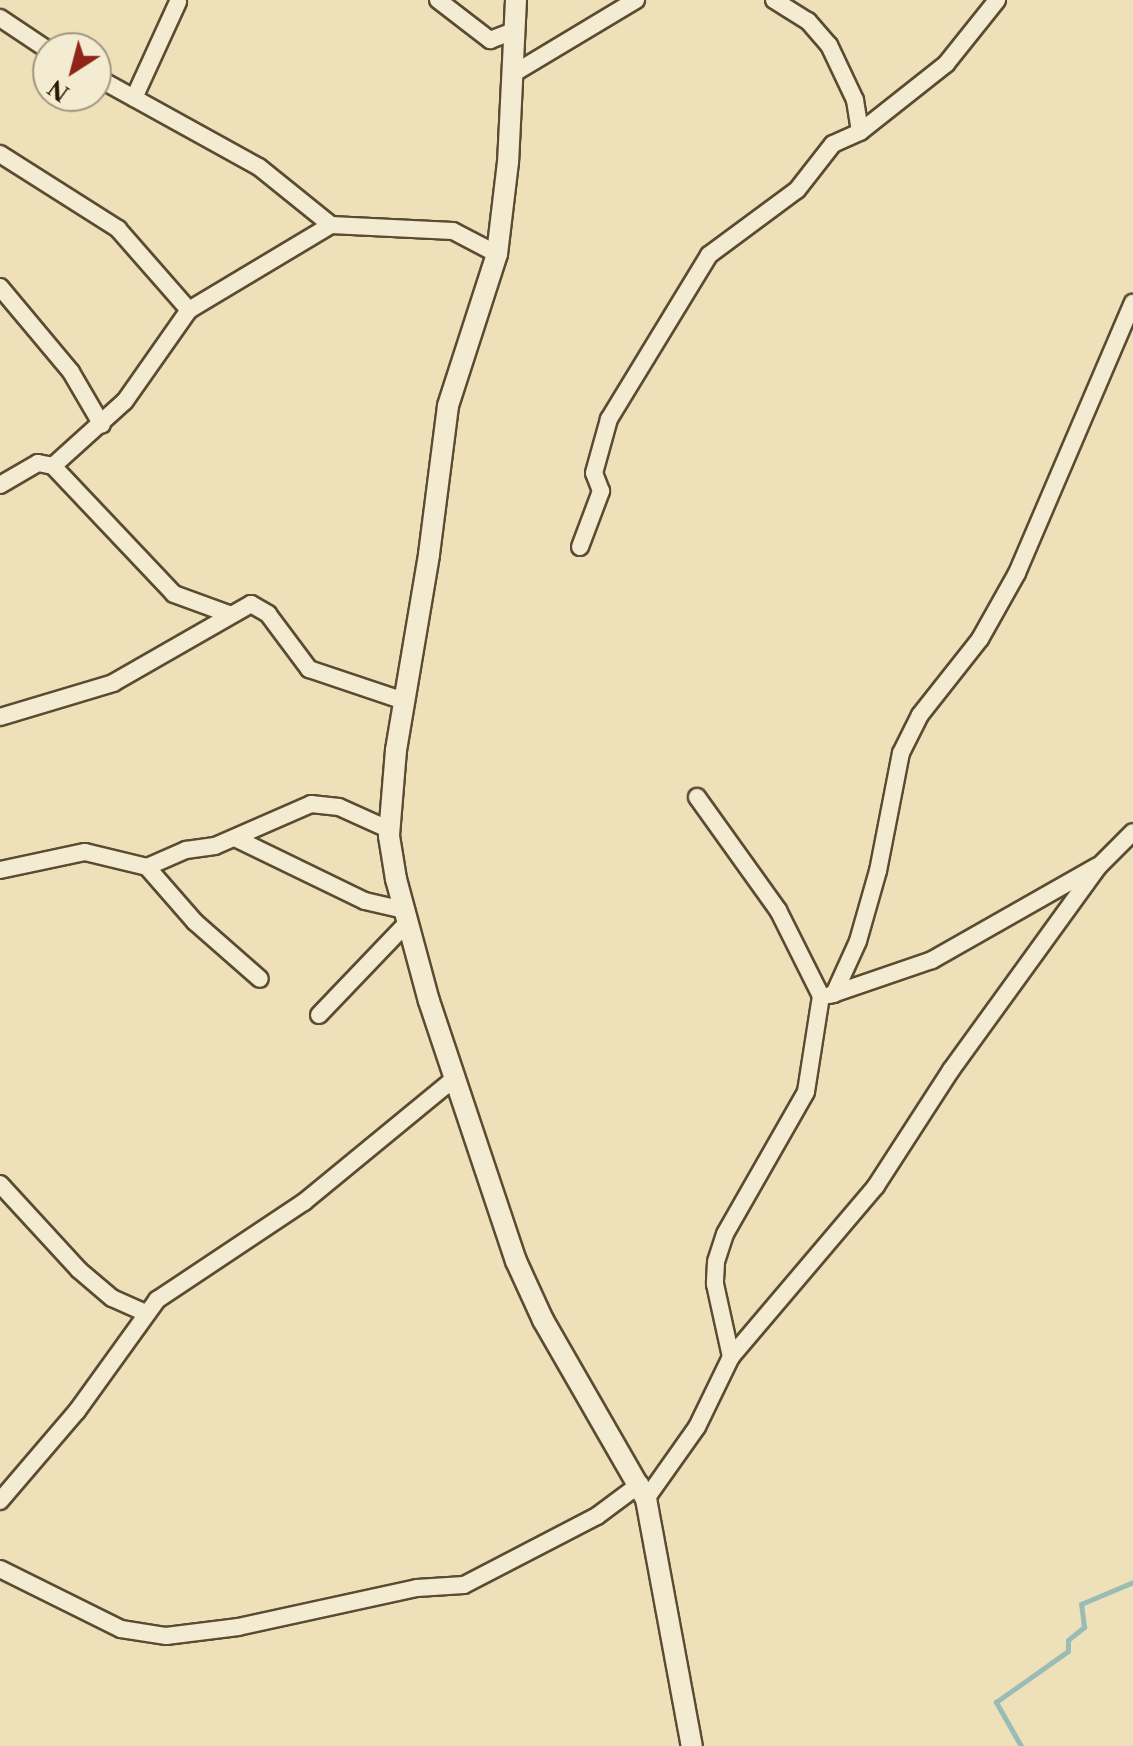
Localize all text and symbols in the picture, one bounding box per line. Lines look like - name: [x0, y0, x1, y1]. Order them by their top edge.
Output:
- north arrow: [32, 32, 112, 112]
- text: N: [43, 74, 74, 107]

